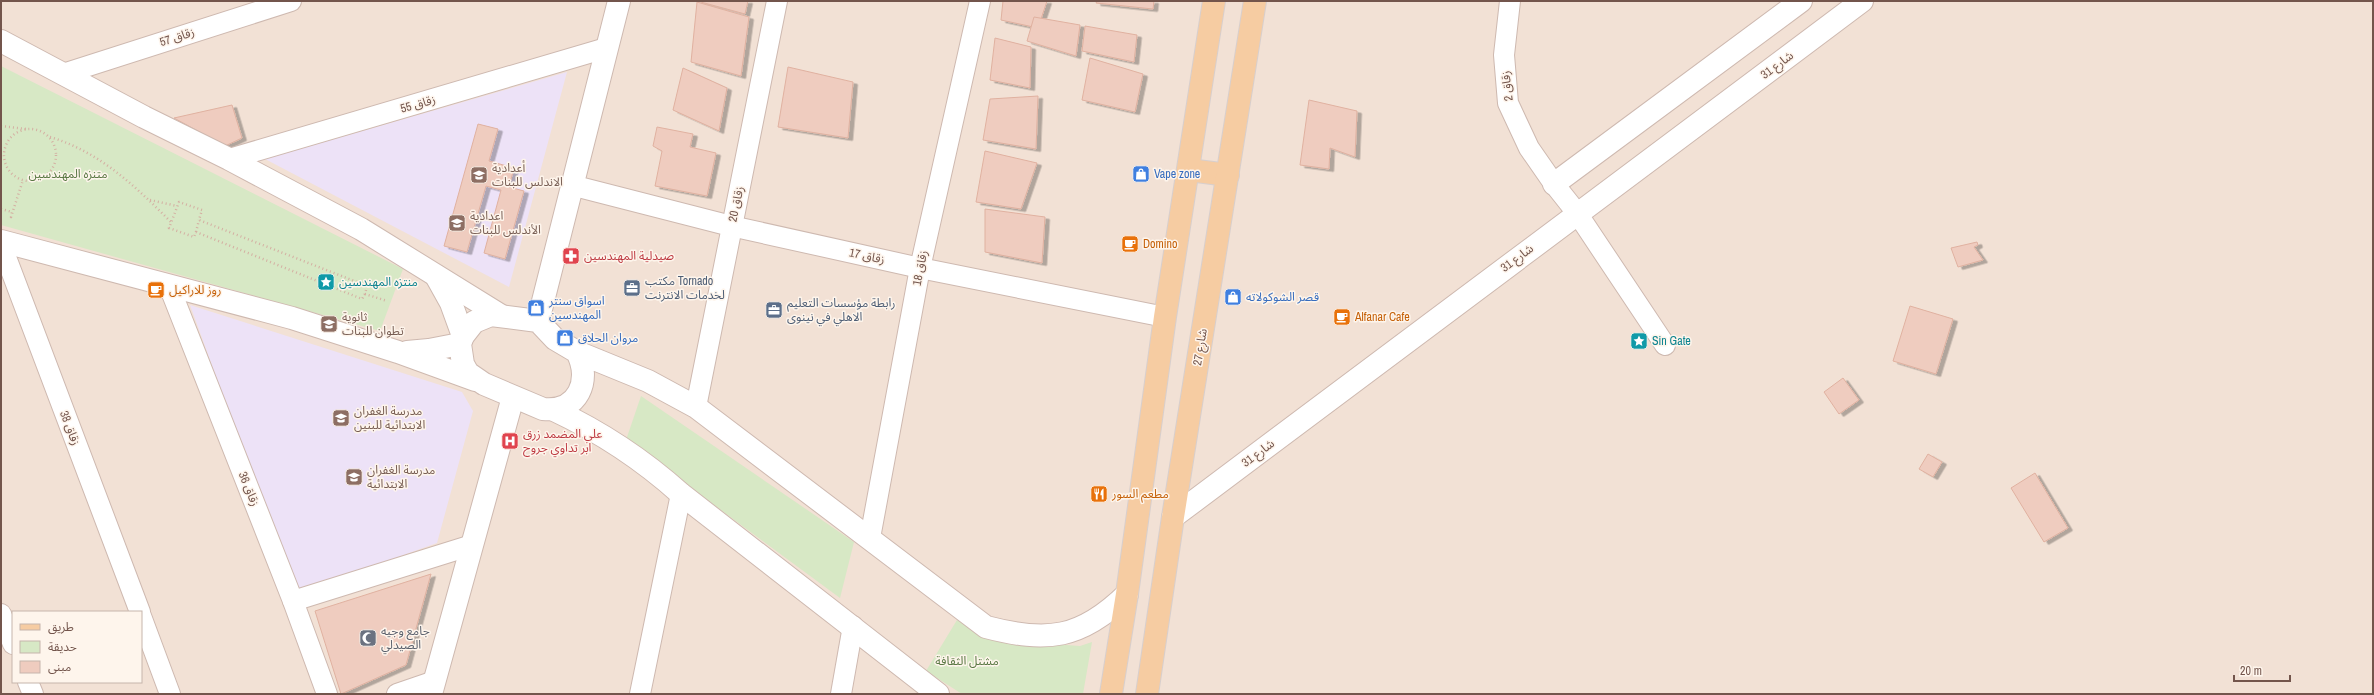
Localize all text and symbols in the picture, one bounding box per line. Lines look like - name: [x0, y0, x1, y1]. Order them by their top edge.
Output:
- street label: زقاق 57: [157, 24, 197, 50]
- street label: شارع 31: [1757, 47, 1797, 83]
- street label: زقاق 2: [1497, 70, 1517, 102]
- street label: زقاق 55: [399, 91, 437, 117]
- place label: أعدادية الاندلس للبنات: [492, 160, 563, 190]
- shop icon: Vape zone: [1131, 164, 1151, 184]
- school or university icon: أعدادية الاندلس للبنات: [469, 165, 489, 185]
- park label: متنزه المهندسين: [29, 166, 107, 182]
- place label: Vape zone: [1154, 166, 1200, 182]
- street label: زقاق 20: [724, 185, 748, 223]
- place label: اعدادية الأندلس للبنات: [470, 208, 541, 238]
- school or university icon: اعدادية الأندلس للبنات: [447, 213, 467, 233]
- cafe icon: Domino: [1120, 234, 1140, 254]
- place label: Domino: [1143, 236, 1177, 252]
- street label: شارع 31: [1497, 240, 1537, 276]
- street label: زقاق 17: [848, 244, 886, 268]
- pharmacy icon: صيدلية المهندسين: [561, 246, 581, 266]
- place label: صيدلية المهندسين: [584, 248, 674, 264]
- street label: زقاق 18: [909, 249, 931, 287]
- place icon: منتزه المهندسين: [316, 272, 336, 292]
- place label: مكتب Tornado لخدمات الانترنت: [645, 273, 725, 303]
- place label: منتزه المهندسين: [339, 274, 418, 290]
- office icon: مكتب Tornado لخدمات الانترنت: [622, 278, 642, 298]
- cafe icon: روز للاراكيل: [146, 280, 166, 300]
- place label: روز للاراكيل: [169, 282, 221, 298]
- shop icon: قصر الشوكولاته: [1223, 287, 1243, 307]
- place label: قصر الشوكولاته: [1246, 289, 1319, 305]
- place label: اسواق سنتر المهندسين: [548, 293, 605, 323]
- place label: رابطة مؤسسات التعليم الاهلي في نينوى: [787, 295, 896, 327]
- shop icon: اسواق سنتر المهندسين: [526, 298, 546, 318]
- office icon: رابطة مؤسسات التعليم الاهلي في نينوى: [764, 300, 784, 320]
- cafe icon: Alfanar Cafe: [1332, 307, 1352, 327]
- place label: ثانوية تطوان للبنات: [342, 309, 404, 339]
- place label: Alfanar Cafe: [1354, 309, 1410, 325]
- school or university icon: ثانوية تطوان للبنات: [319, 314, 339, 334]
- street label: شارع 27: [1189, 327, 1212, 367]
- shop icon: مروان الحلاق: [555, 328, 575, 348]
- place label: مروان الحلاق: [578, 330, 638, 346]
- place icon: Sin Gate: [1629, 331, 1649, 351]
- place label: Sin Gate: [1652, 333, 1691, 349]
- place label: مدرسة الغفران الابتدائية للبنين: [354, 403, 425, 433]
- street label: زقاق 38: [56, 408, 84, 448]
- school or university icon: مدرسة الغفران الابتدائية للبنين: [331, 408, 351, 428]
- place label: علي المضمد زرق ابر تداوي جروح: [523, 426, 602, 458]
- hospital icon: علي المضمد زرق ابر تداوي جروح: [500, 431, 520, 451]
- street label: شارع 31: [1238, 435, 1278, 471]
- place label: مدرسة الغفران الابتدائية: [367, 462, 435, 492]
- school or university icon: مدرسة الغفران الابتدائية: [344, 467, 364, 487]
- street label: زقاق 36: [235, 469, 263, 509]
- restaurant icon: مطعم السور: [1089, 484, 1109, 504]
- place label: مطعم السور: [1111, 486, 1169, 503]
- legend: [12, 611, 142, 683]
- text: طريق: [48, 619, 74, 635]
- place label: جامع وجيه الصيدلي: [381, 623, 430, 655]
- mosque icon: جامع وجيه الصيدلي: [358, 628, 378, 648]
- text: حديقة: [48, 639, 77, 655]
- park label: مشتل الثقافة: [935, 653, 999, 669]
- scale bar: [2234, 657, 2290, 683]
- text: مبنى: [48, 659, 71, 675]
- text: 20 m: [2240, 663, 2262, 679]

